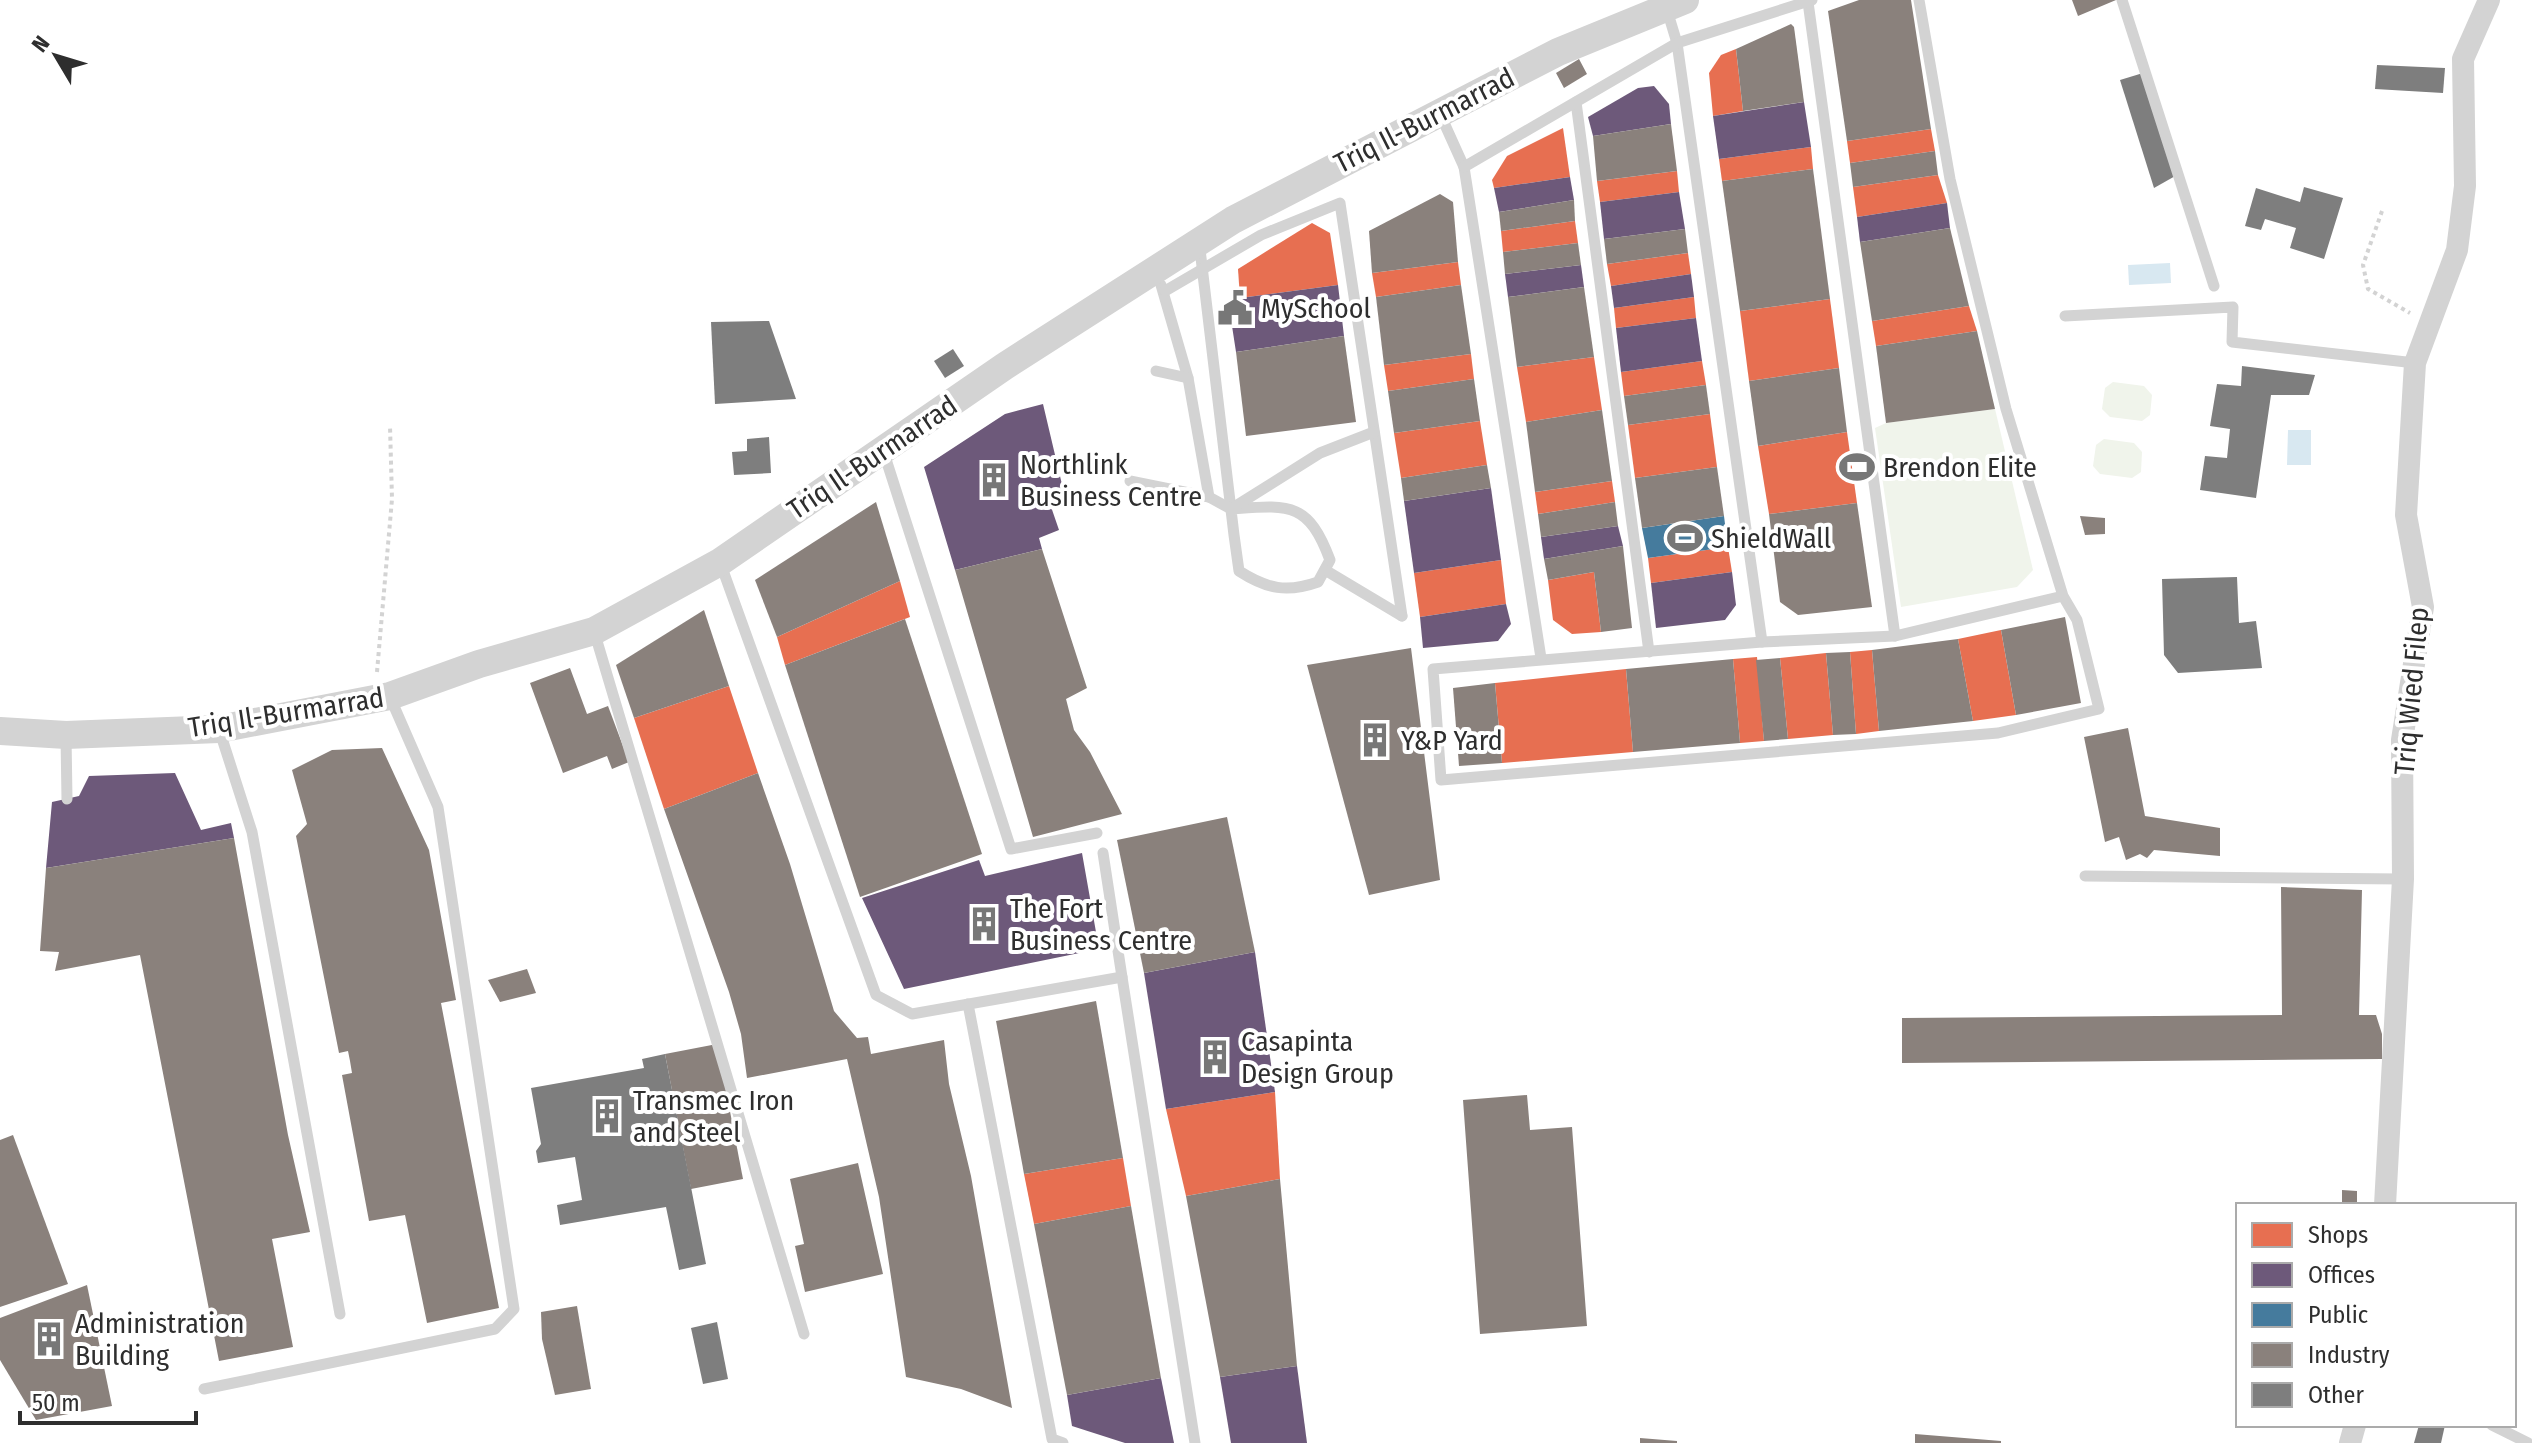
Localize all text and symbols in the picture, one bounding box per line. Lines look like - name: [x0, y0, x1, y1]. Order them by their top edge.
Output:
- north arrow: [16, 16, 96, 96]
- text: N: [26, 30, 55, 58]
- street label: Triq Il-Burmarrad: [1329, 61, 1520, 180]
- public building icon: MySchool: [1216, 289, 1254, 327]
- place label: MySchool: [1261, 292, 1371, 325]
- street label: Triq Il-Burmarrad: [781, 388, 963, 526]
- place label: Northlink Business Centre: [1020, 448, 1202, 513]
- sports icon: Brendon Elite: [1838, 448, 1876, 486]
- place label: Brendon Elite: [1883, 451, 2037, 484]
- building icon: Northlink Business Centre: [975, 461, 1013, 499]
- sports icon: ShieldWall: [1666, 519, 1704, 557]
- place label: ShieldWall: [1711, 522, 1831, 555]
- street label: Triq Wied Filep: [2388, 606, 2435, 776]
- street label: Triq Il-Burmarrad: [186, 681, 386, 744]
- building icon: Y&P Yard: [1356, 721, 1394, 759]
- place label: Y&P Yard: [1401, 724, 1503, 757]
- place label: The Fort Business Centre: [1010, 892, 1192, 957]
- building icon: The Fort Business Centre: [965, 905, 1003, 943]
- place label: Casapinta Design Group: [1241, 1025, 1394, 1090]
- building icon: Casapinta Design Group: [1196, 1038, 1234, 1076]
- place label: Transmec Iron and Steel: [633, 1084, 794, 1149]
- building icon: Transmec Iron and Steel: [588, 1097, 626, 1135]
- legend: [2236, 1203, 2516, 1427]
- text: Shops: [2308, 1221, 2368, 1249]
- text: Offices: [2308, 1261, 2375, 1289]
- text: Public: [2308, 1301, 2368, 1329]
- place label: Administration Building: [75, 1307, 245, 1372]
- building icon: Administration Building: [30, 1320, 68, 1358]
- text: Industry: [2308, 1341, 2390, 1369]
- scale bar: [20, 1375, 196, 1425]
- text: Other: [2308, 1381, 2364, 1409]
- text: 50 m: [32, 1389, 80, 1417]

